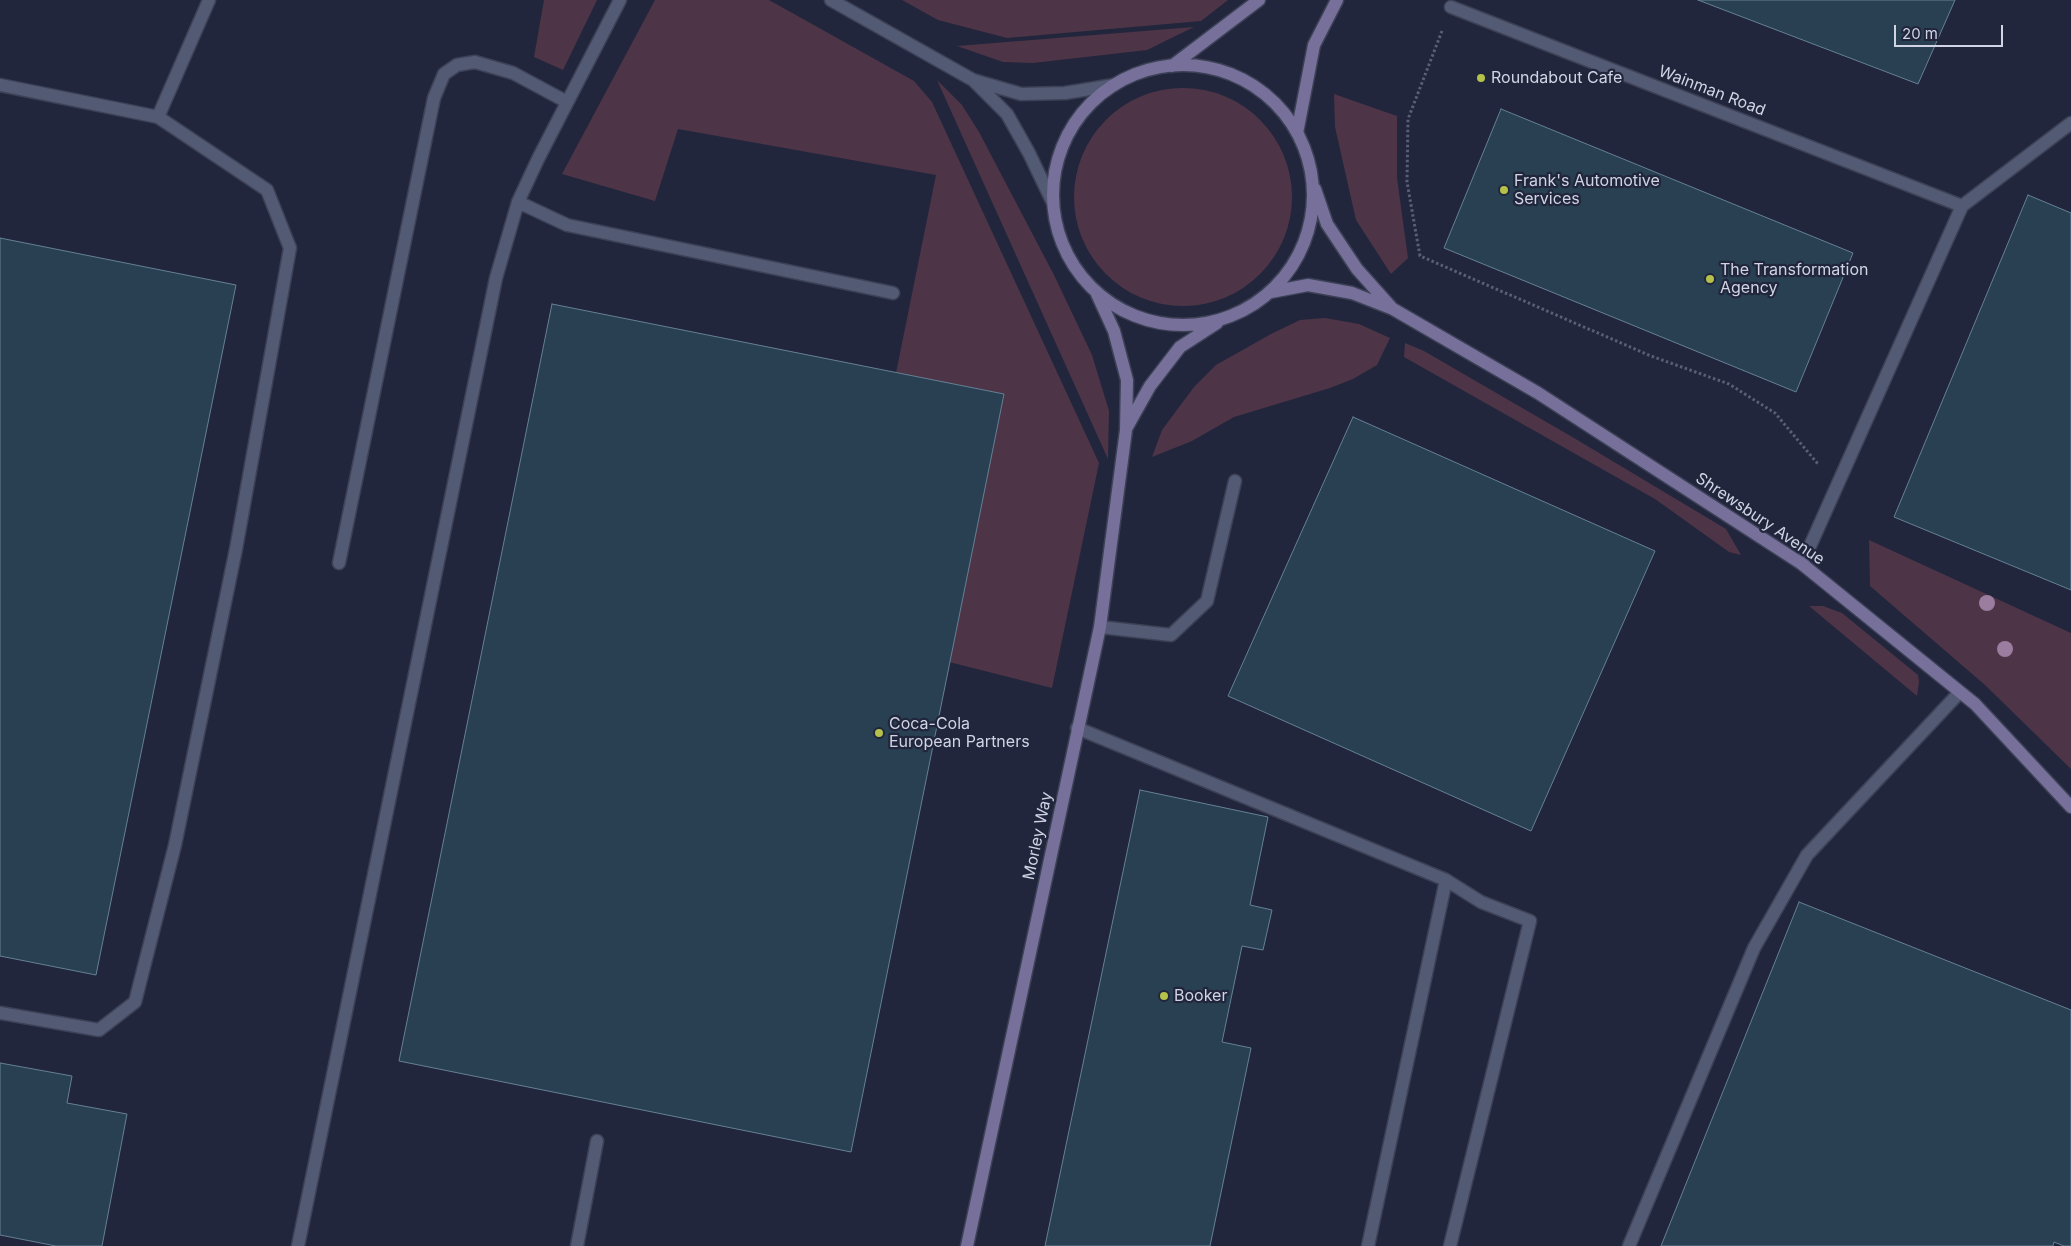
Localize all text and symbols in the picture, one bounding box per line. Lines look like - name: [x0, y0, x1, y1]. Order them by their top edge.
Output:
- scale bar: [1896, 15, 2005, 47]
- text: 20 m: [1902, 24, 1938, 43]
- street label: Wainman Road: [1656, 62, 1768, 120]
- place label: Roundabout Cafe: [1491, 68, 1622, 88]
- marker: Roundabout Cafe: [1475, 72, 1487, 84]
- place label: Frank's Automotive Services: [1514, 171, 1660, 209]
- marker: Frank's Automotive Services: [1498, 184, 1510, 196]
- place label: The Transformation Agency: [1720, 260, 1868, 298]
- marker: The Transformation Agency: [1704, 273, 1716, 285]
- street label: Shrewsbury Avenue: [1692, 469, 1828, 569]
- place label: Coca-Cola European Partners: [889, 714, 1030, 752]
- marker: Coca-Cola European Partners: [873, 727, 885, 739]
- street label: Morley Way: [1019, 790, 1057, 882]
- place label: Booker: [1174, 986, 1227, 1006]
- marker: Booker: [1158, 990, 1170, 1002]

